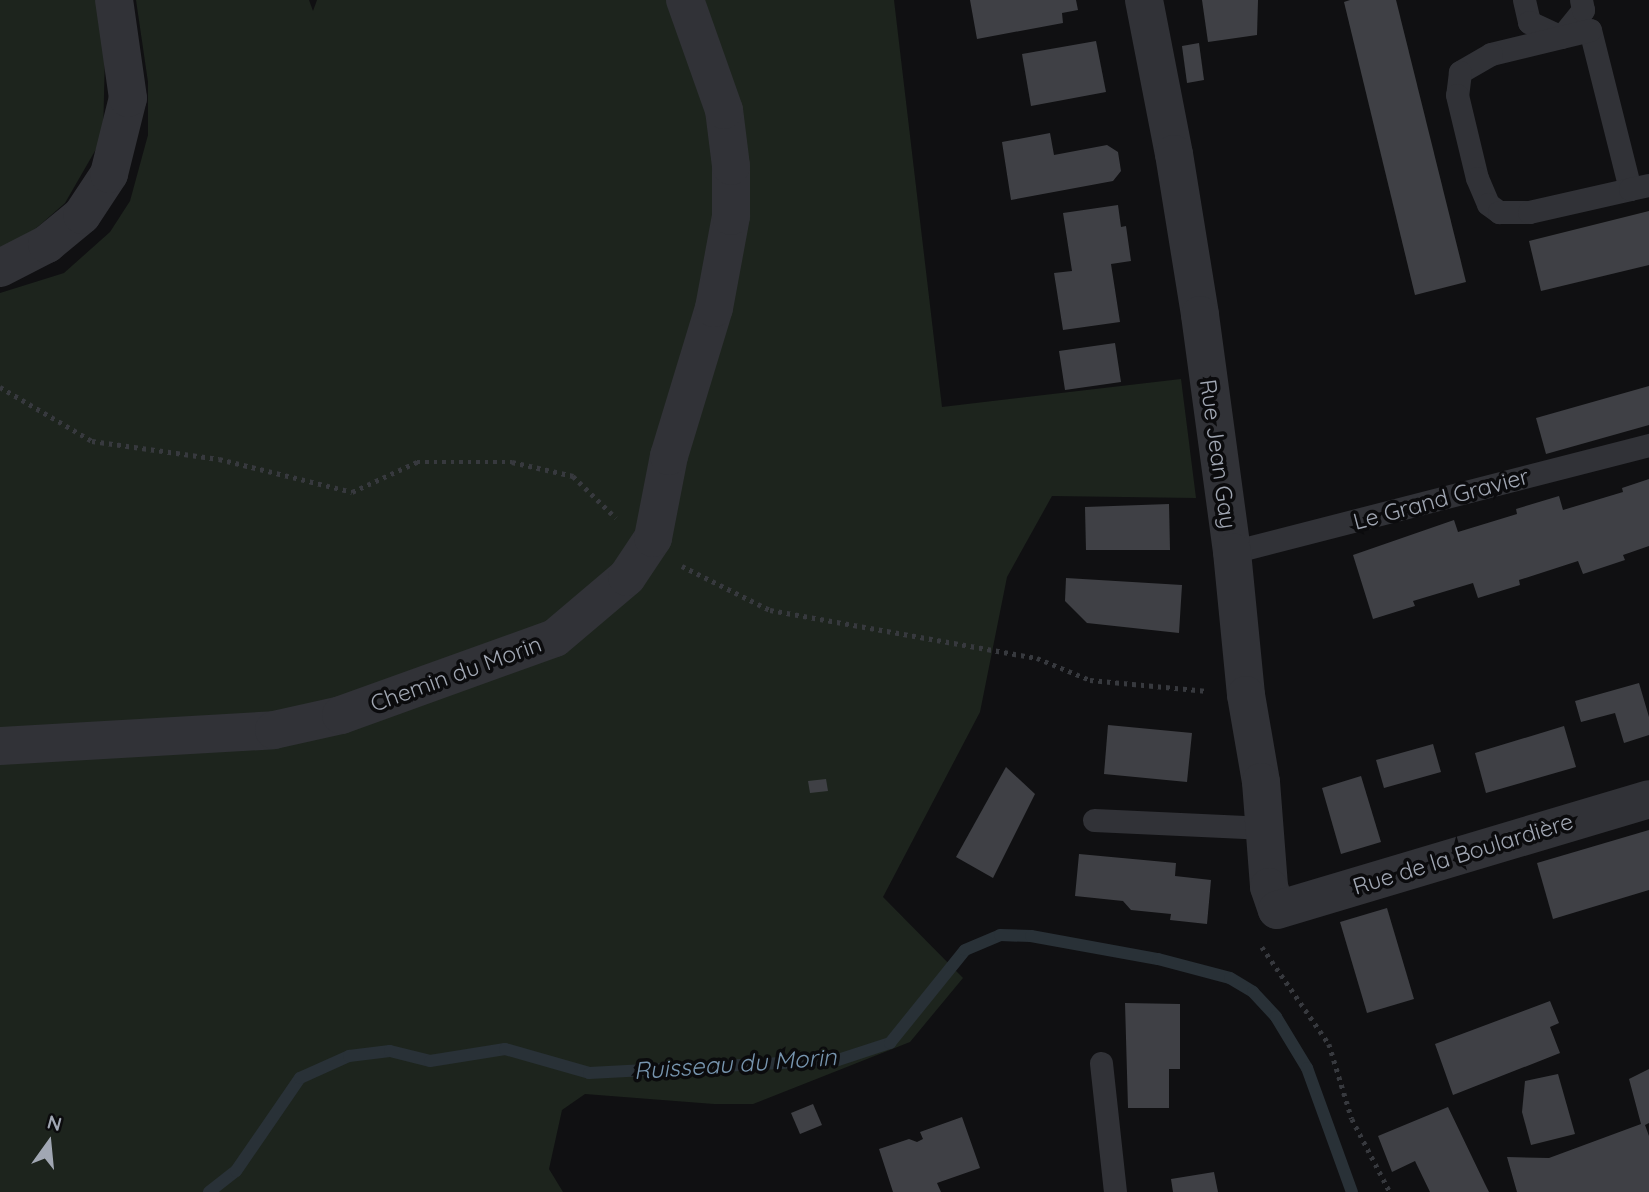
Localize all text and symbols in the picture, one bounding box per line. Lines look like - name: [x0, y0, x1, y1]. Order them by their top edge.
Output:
- street label: Rue Jean Gay: [1194, 378, 1242, 530]
- street label: Le Grand Gravier: [1350, 462, 1532, 536]
- street label: Chemin du Morin: [367, 630, 545, 718]
- street label: Rue de la Boulardière: [1349, 807, 1577, 901]
- water label: Ruisseau du Morin: [633, 1043, 837, 1085]
- north arrow: [14, 1108, 84, 1178]
- text: N: [45, 1109, 64, 1136]

